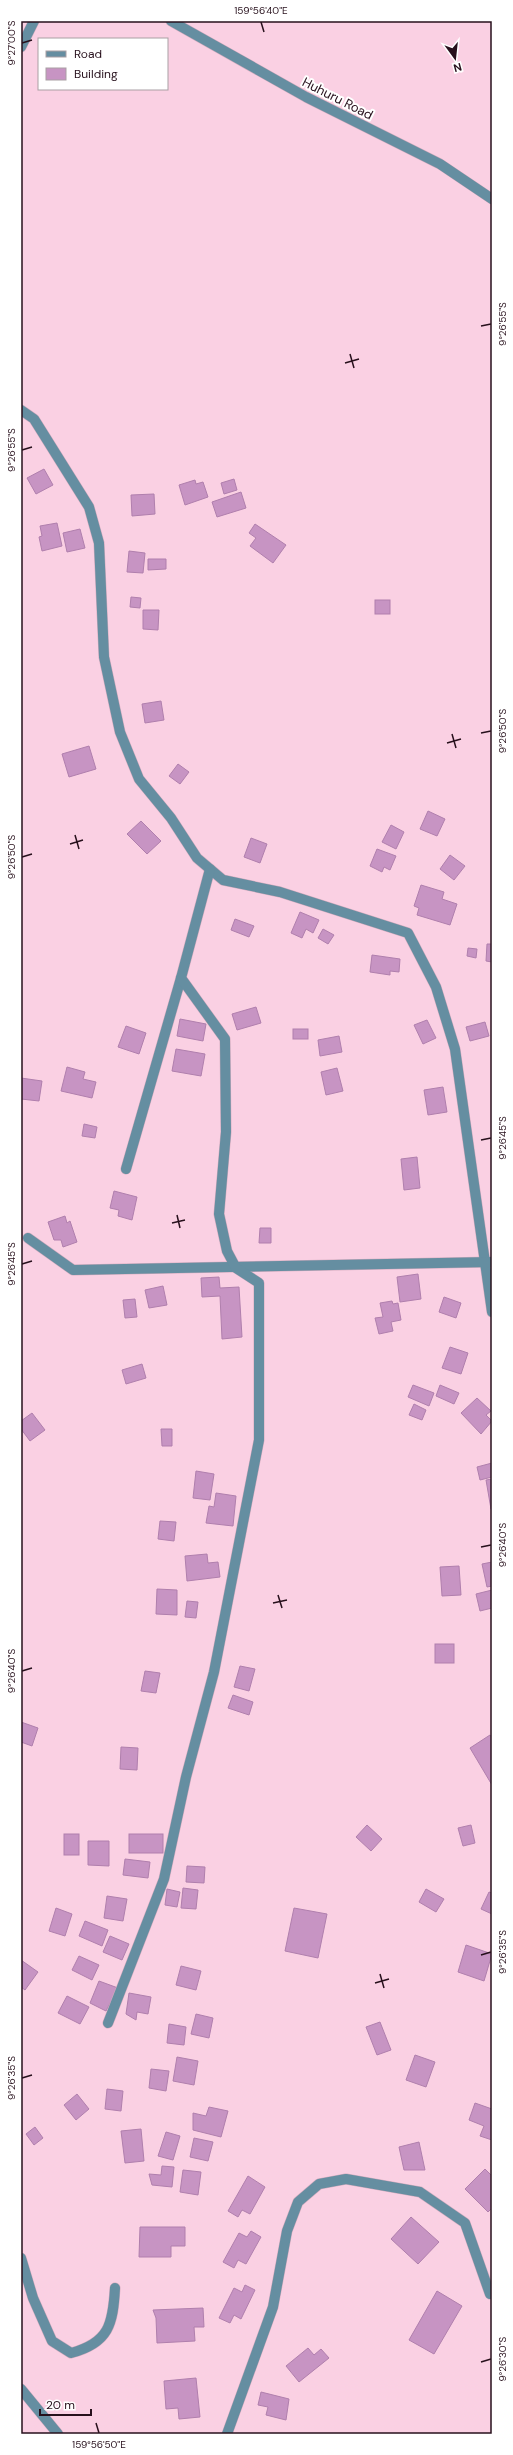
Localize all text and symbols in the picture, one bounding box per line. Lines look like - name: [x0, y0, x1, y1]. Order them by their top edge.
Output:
- text: 159°56'40"E: [234, 4, 288, 17]
- text: 9°27'00"S: [5, 20, 18, 65]
- legend: [38, 38, 168, 90]
- north arrow: [435, 38, 475, 78]
- text: Road: [74, 46, 102, 62]
- text: N: [452, 60, 463, 75]
- text: Building: [74, 66, 118, 82]
- street label: Huhuru Road: [300, 73, 376, 124]
- text: 9°26'55"S: [496, 302, 509, 346]
- text: 9°26'55"S: [5, 428, 18, 472]
- text: 9°26'50"S: [496, 708, 509, 753]
- text: 9°26'50"S: [5, 834, 18, 879]
- text: 9°26'45"S: [496, 1116, 509, 1160]
- text: 9°26'45"S: [5, 1242, 18, 1286]
- text: 9°26'40"S: [496, 1523, 509, 1567]
- text: 9°26'40"S: [5, 1649, 18, 1693]
- text: 9°26'35"S: [496, 1930, 509, 1974]
- text: 9°26'35"S: [5, 2056, 18, 2100]
- text: 9°26'30"S: [496, 2336, 509, 2381]
- scale bar: [40, 2391, 91, 2417]
- text: 20 m: [46, 2397, 75, 2413]
- text: 159°56'50"E: [72, 2438, 126, 2451]

